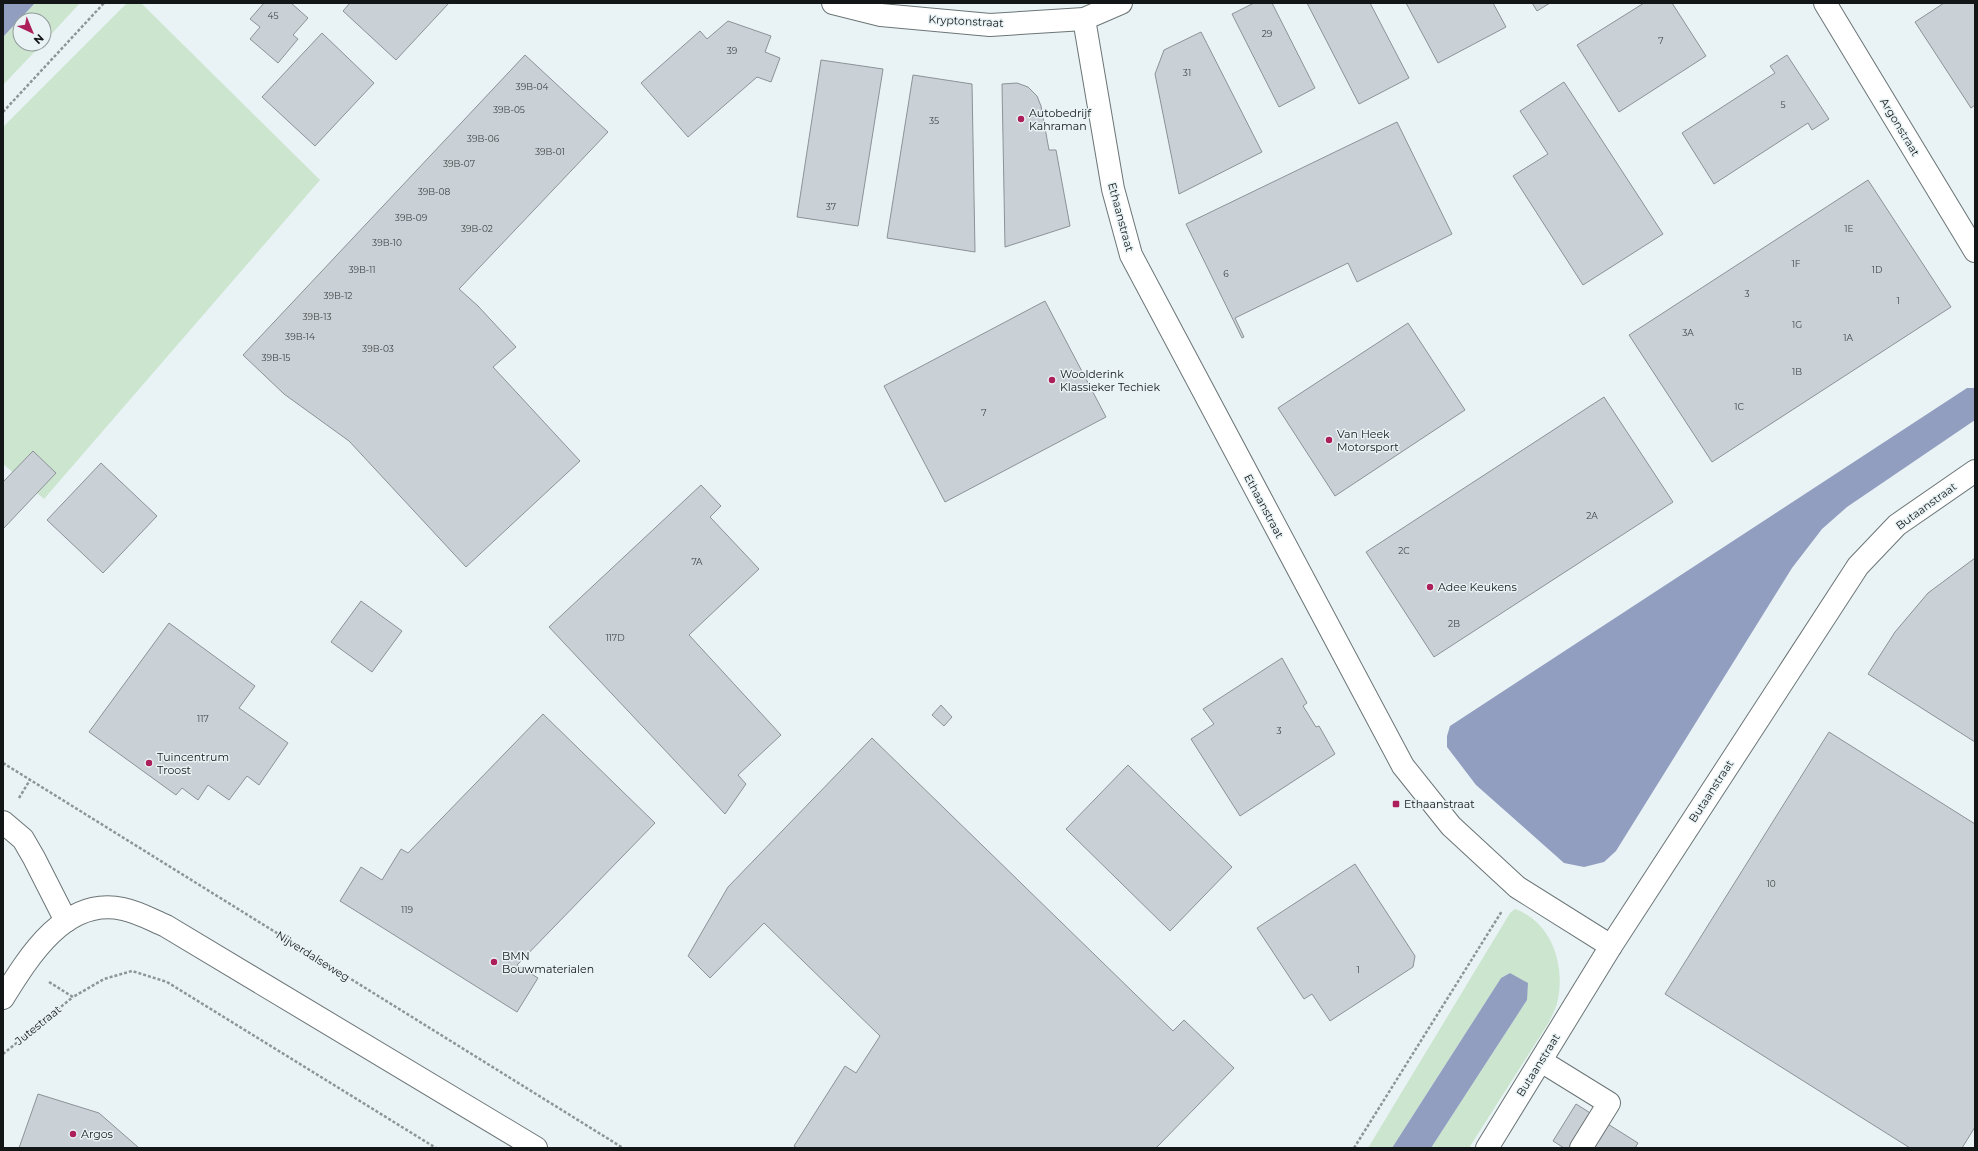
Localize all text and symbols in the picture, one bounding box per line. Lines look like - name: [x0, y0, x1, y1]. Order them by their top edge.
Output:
- house number: 45: [267, 10, 279, 21]
- north arrow: [12, 12, 52, 52]
- street label: Kryptonstraat: [928, 12, 1004, 30]
- house number: 29: [1262, 28, 1273, 39]
- text: N: [31, 31, 47, 47]
- house number: 7: [1658, 35, 1664, 46]
- house number: 39: [727, 45, 738, 56]
- house number: 31: [1183, 67, 1191, 78]
- house number: 39B-04: [516, 81, 548, 92]
- street label: Argonstraat: [1877, 95, 1923, 159]
- house number: 5: [1780, 99, 1786, 110]
- house number: 39B-05: [493, 104, 525, 115]
- place label: Autobedrijf Kahraman: [1029, 106, 1092, 133]
- marker: Autobedrijf Kahraman: [1016, 114, 1026, 124]
- house number: 35: [929, 115, 939, 126]
- house number: 39B-06: [467, 133, 500, 144]
- house number: 39B-01: [535, 146, 565, 157]
- house number: 39B-07: [443, 158, 475, 169]
- street label: Ethaanstraat: [1105, 181, 1137, 253]
- house number: 39B-08: [418, 186, 451, 197]
- house number: 37: [826, 201, 836, 212]
- house number: 39B-09: [395, 212, 428, 223]
- house number: 39B-02: [461, 223, 493, 234]
- house number: 1E: [1844, 223, 1854, 234]
- house number: 39B-10: [372, 237, 402, 248]
- house number: 1F: [1792, 258, 1801, 269]
- house number: 39B-11: [348, 264, 376, 275]
- house number: 1D: [1872, 264, 1882, 275]
- house number: 6: [1223, 268, 1229, 279]
- house number: 3: [1744, 288, 1750, 299]
- house number: 39B-12: [324, 290, 353, 301]
- house number: 1: [1896, 295, 1900, 306]
- house number: 39B-13: [303, 311, 331, 322]
- house number: 1G: [1792, 319, 1802, 330]
- house number: 3A: [1682, 327, 1694, 338]
- house number: 39B-14: [285, 331, 315, 342]
- house number: 1A: [1843, 332, 1853, 343]
- house number: 39B-03: [362, 343, 394, 354]
- house number: 39B-15: [262, 352, 290, 363]
- house number: 1B: [1792, 366, 1802, 377]
- place label: Woolderink Klassieker Techiek: [1060, 367, 1160, 394]
- marker: Woolderink Klassieker Techiek: [1047, 375, 1057, 385]
- house number: 1C: [1734, 401, 1744, 412]
- house number: 7: [981, 407, 987, 418]
- place label: Van Heek Motorsport: [1337, 427, 1399, 454]
- marker: Van Heek Motorsport: [1324, 435, 1334, 445]
- street label: Ethaanstraat: [1241, 471, 1287, 541]
- street label: Butaanstraat: [1893, 479, 1960, 533]
- house number: 2A: [1586, 510, 1598, 521]
- house number: 2C: [1398, 545, 1410, 556]
- house number: 7A: [691, 556, 703, 567]
- place label: Adee Keukens: [1438, 580, 1517, 594]
- marker: Adee Keukens: [1425, 582, 1435, 592]
- house number: 2B: [1448, 618, 1460, 629]
- house number: 117D: [605, 632, 625, 643]
- house number: 117: [197, 713, 209, 724]
- house number: 3: [1276, 725, 1282, 736]
- place label: Tuincentrum Troost: [157, 750, 229, 777]
- street label: Butaanstraat: [1686, 757, 1737, 825]
- marker: Tuincentrum Troost: [144, 758, 154, 768]
- place label: Ethaanstraat: [1404, 797, 1475, 811]
- marker: Ethaanstraat: [1391, 799, 1401, 809]
- house number: 10: [1766, 878, 1776, 889]
- house number: 119: [401, 904, 414, 915]
- street label: Nijverdalseweg: [274, 928, 352, 984]
- place label: BMN Bouwmaterialen: [502, 949, 594, 976]
- marker: BMN Bouwmaterialen: [489, 957, 499, 967]
- house number: 1: [1356, 964, 1360, 975]
- street label: Jutestraat: [11, 1002, 64, 1048]
- street label: Butaanstraat: [1513, 1030, 1563, 1099]
- place label: Argos: [81, 1127, 114, 1141]
- marker: Argos: [68, 1129, 78, 1139]

